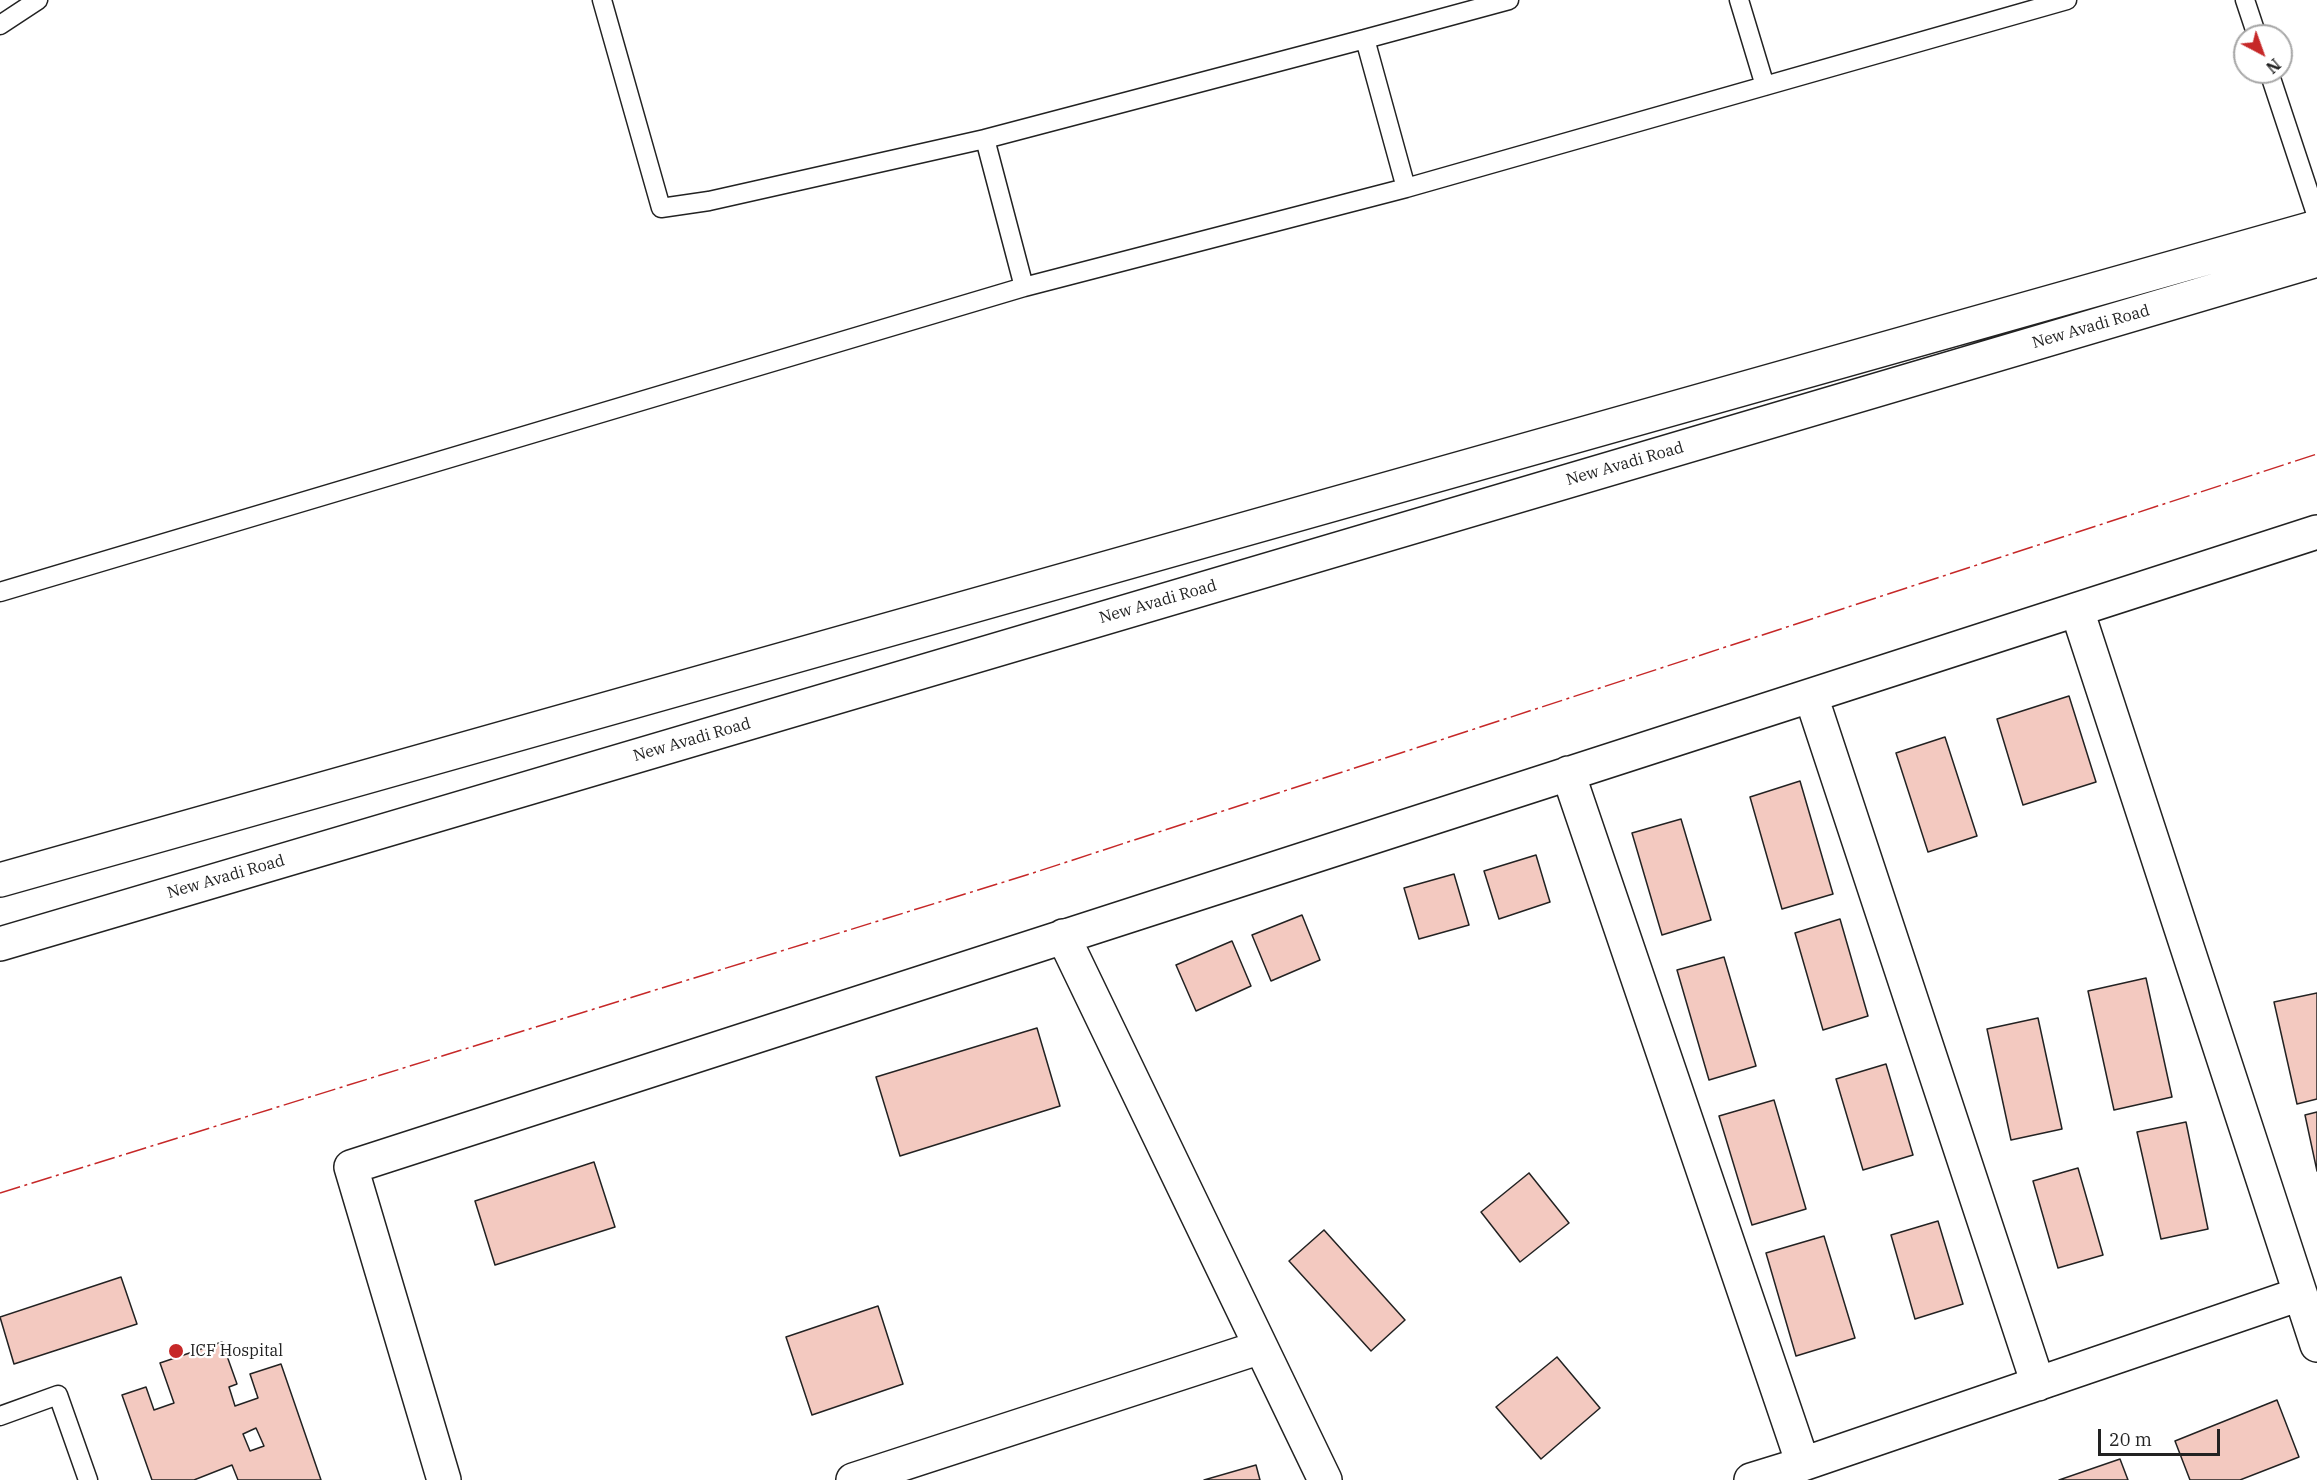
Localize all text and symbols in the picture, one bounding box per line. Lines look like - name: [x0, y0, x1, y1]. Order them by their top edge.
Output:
- north arrow: [2233, 24, 2293, 84]
- text: N: [2262, 54, 2285, 78]
- street label: New Avadi Road: [2030, 301, 2152, 353]
- street label: New Avadi Road: [1564, 438, 1686, 490]
- street label: New Avadi Road: [1097, 576, 1219, 628]
- street label: New Avadi Road: [631, 714, 753, 766]
- street label: New Avadi Road: [165, 851, 287, 903]
- place label: ICF Hospital: [190, 1341, 283, 1361]
- marker: ICF Hospital: [167, 1342, 185, 1360]
- scale bar: [2101, 1417, 2222, 1455]
- text: 20 m: [2109, 1428, 2152, 1451]

